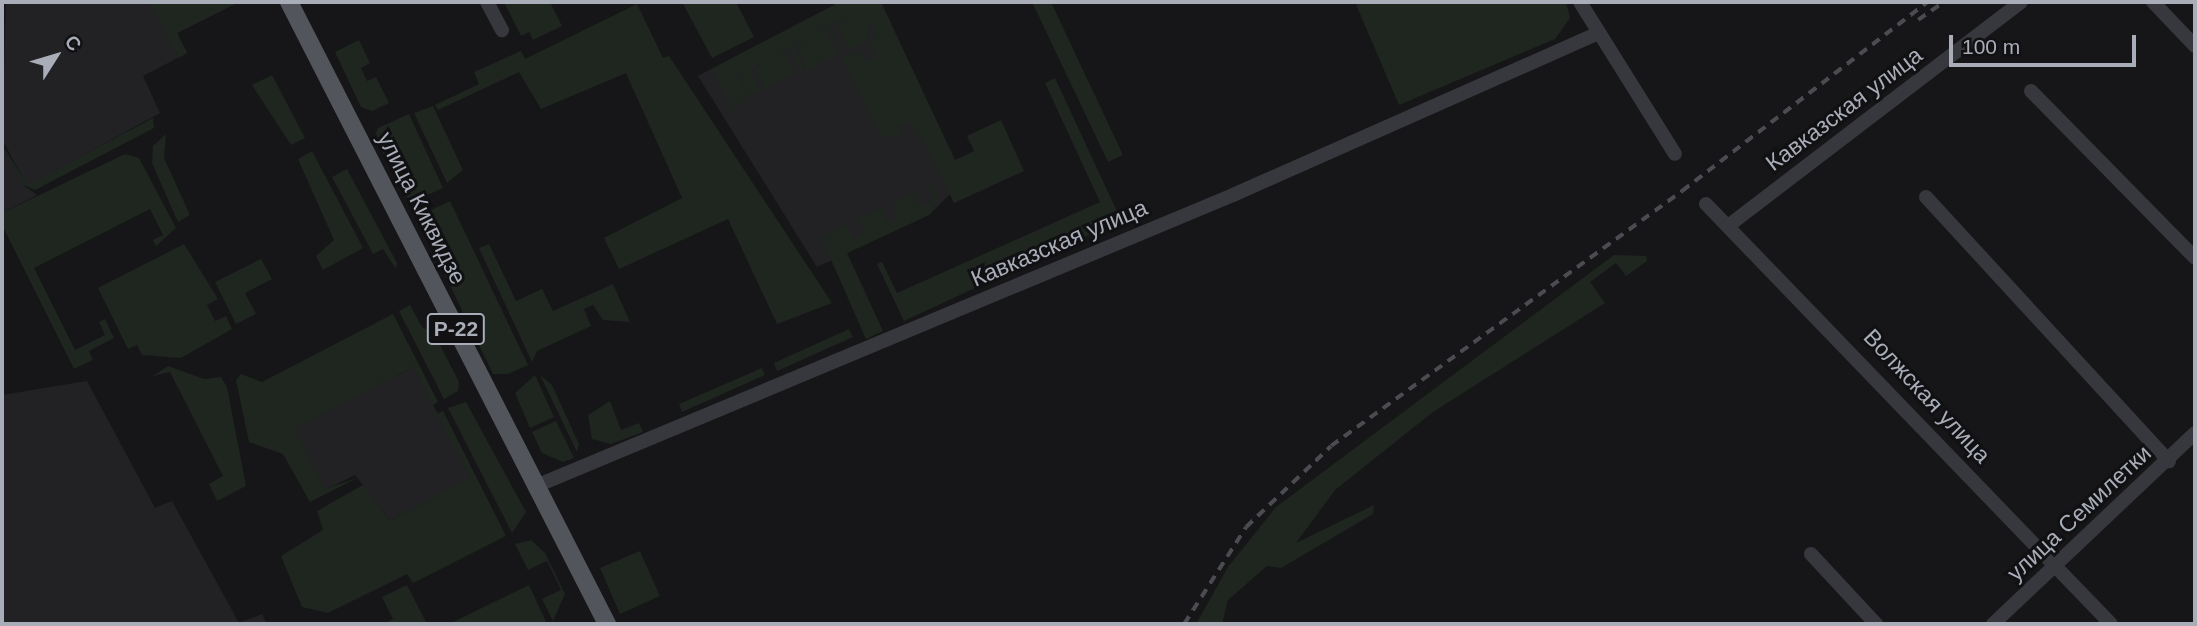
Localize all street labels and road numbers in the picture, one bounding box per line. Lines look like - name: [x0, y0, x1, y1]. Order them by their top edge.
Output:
- street label: Кавказская улица: [1760, 41, 1928, 177]
- street label: улица Киквидзе: [372, 127, 472, 289]
- street label: Кавказская улица: [967, 193, 1151, 293]
- road number: Р-22: [426, 312, 486, 346]
- street label: Волжская улица: [1858, 323, 1996, 469]
- street label: улица Семилетки: [2001, 439, 2157, 587]

